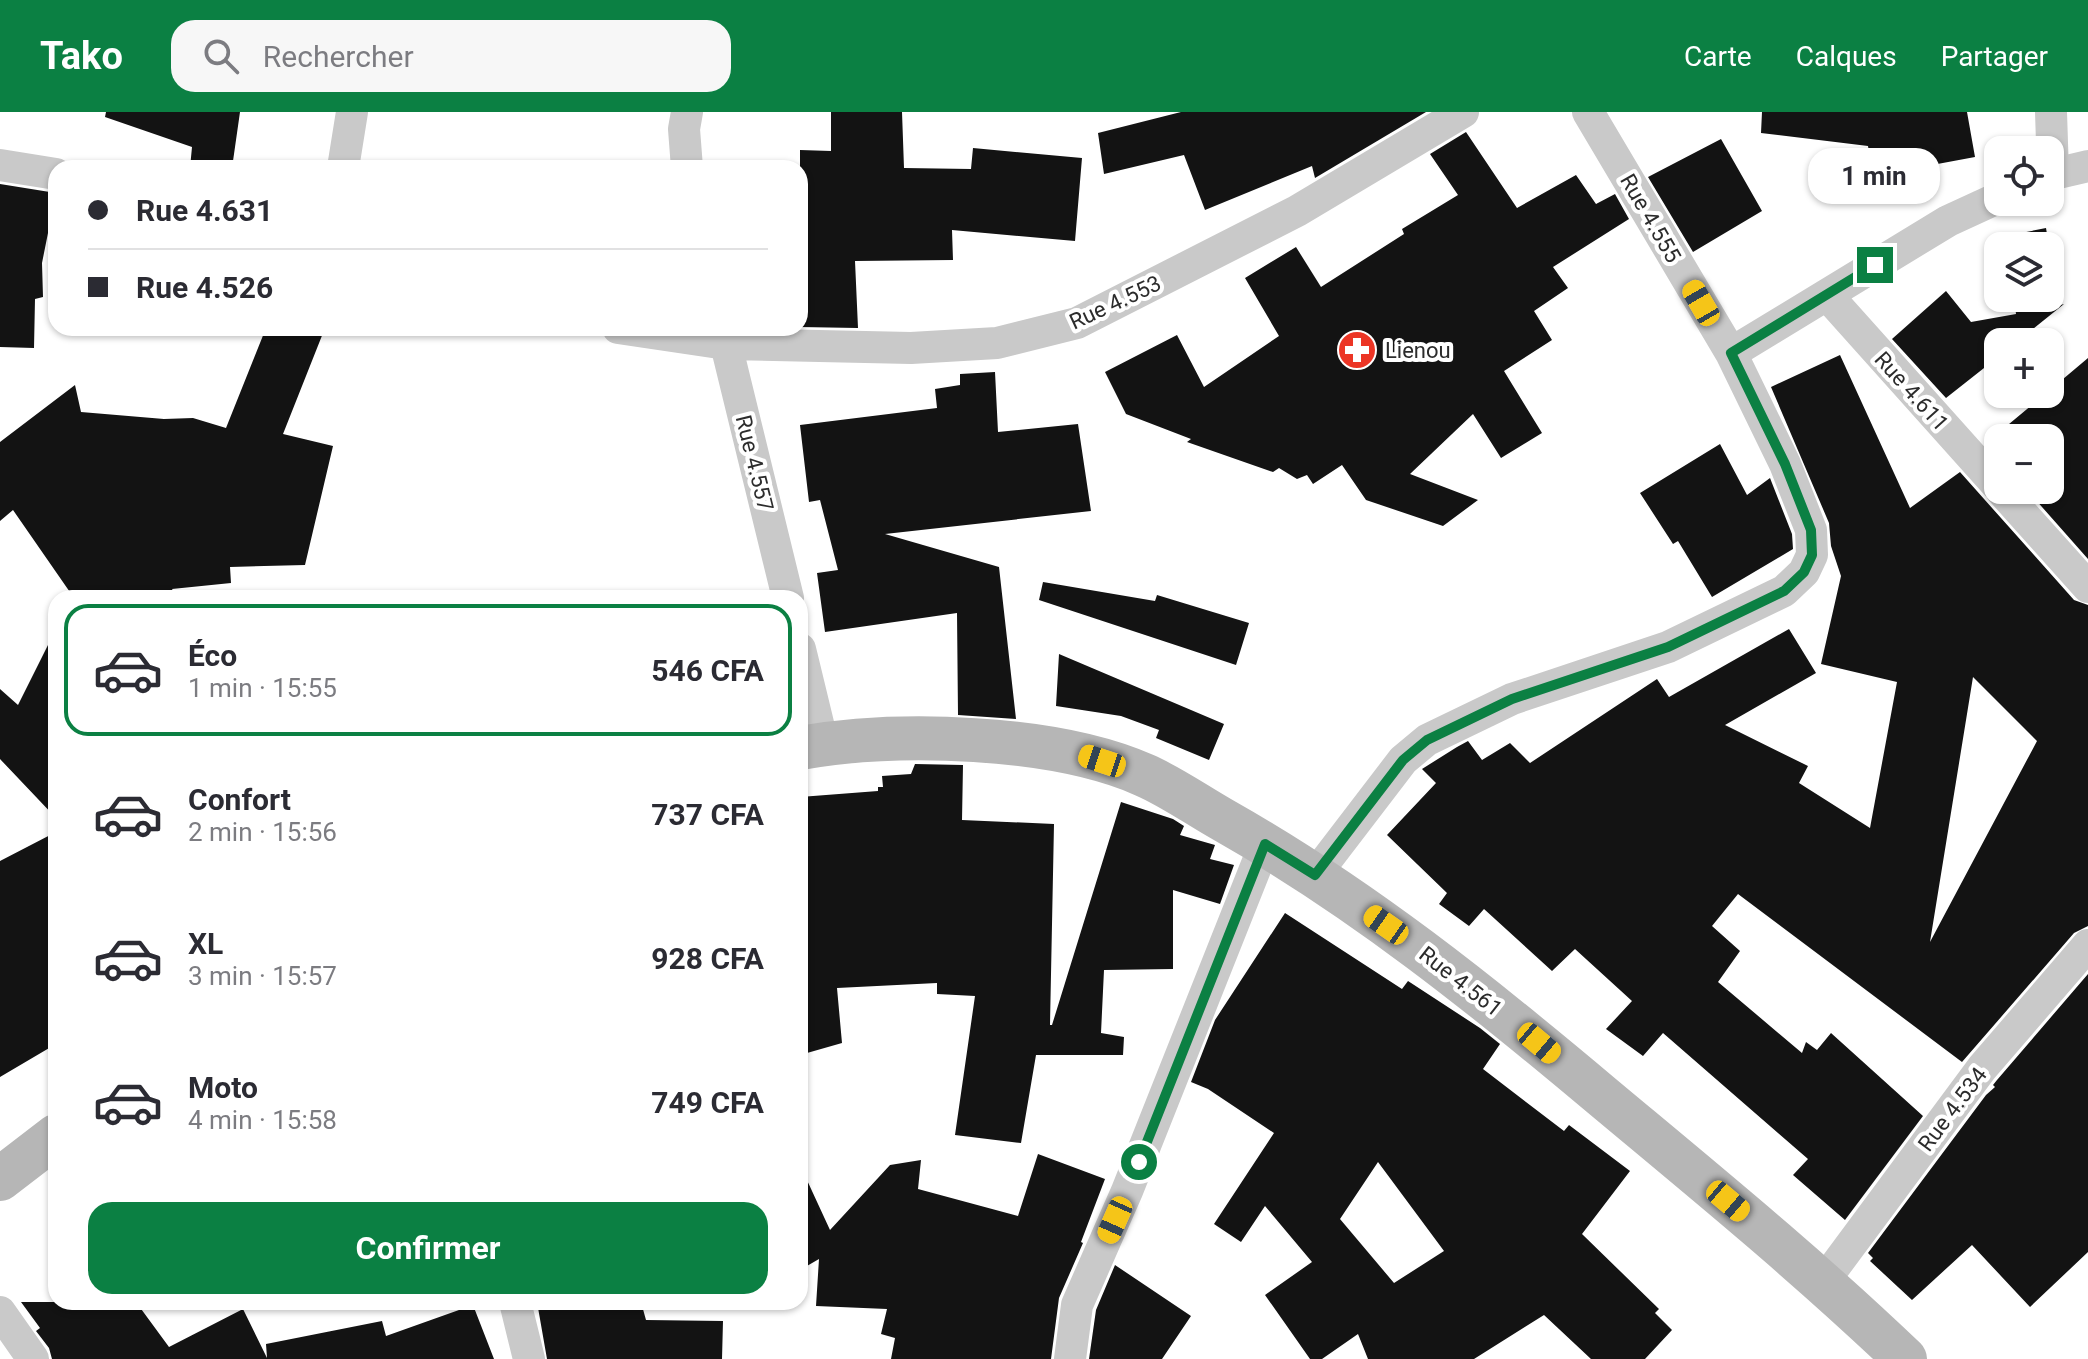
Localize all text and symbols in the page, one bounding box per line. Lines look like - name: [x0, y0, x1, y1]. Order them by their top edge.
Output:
- search box: [171, 20, 731, 92]
- text: Tako: [40, 34, 123, 78]
- icon: search: [199, 34, 243, 78]
- text: Rechercher: [263, 39, 414, 74]
- text: Carte: [1684, 40, 1752, 73]
- text: Calques: [1796, 40, 1897, 73]
- text: Partager: [1941, 40, 2048, 73]
- map controls: [1984, 136, 2064, 504]
- button: locate: [1984, 136, 2064, 216]
- callout: 1 min: [1809, 149, 1941, 205]
- text: 1 min: [1841, 161, 1907, 191]
- street label: Rue 4.555: [1615, 170, 1686, 267]
- text: Rue 4.631: [136, 193, 273, 228]
- button: layers: [1984, 232, 2064, 312]
- route end: [1857, 247, 1893, 283]
- text: Rue 4.526: [136, 270, 273, 305]
- street label: Rue 4.553: [1065, 270, 1165, 335]
- car: [1679, 276, 1723, 330]
- button: +: [1984, 328, 2064, 408]
- pharmacy icon: Lienou: [1336, 329, 1378, 371]
- place label: Lienou: [1385, 338, 1451, 363]
- street label: Rue 4.611: [1870, 347, 1954, 436]
- street label: Rue 4.557: [731, 413, 779, 514]
- button: −: [1984, 424, 2064, 504]
- icon: car: [92, 634, 164, 706]
- text: Éco: [188, 638, 237, 673]
- text: 546 CFA: [651, 653, 764, 688]
- text: 1 min · 15:55: [188, 673, 337, 703]
- car: [1075, 742, 1129, 780]
- icon: car: [92, 778, 164, 850]
- text: Confort: [188, 782, 291, 817]
- text: 737 CFA: [651, 797, 764, 832]
- text: 2 min · 15:56: [188, 817, 337, 847]
- car: [1359, 901, 1413, 949]
- icon: car: [92, 922, 164, 994]
- text: XL: [188, 926, 223, 961]
- text: 928 CFA: [651, 941, 764, 976]
- street label: Rue 4.561: [1414, 941, 1507, 1021]
- text: 3 min · 15:57: [188, 961, 337, 991]
- car: [1513, 1018, 1565, 1068]
- street label: Rue 4.534: [1913, 1063, 1992, 1156]
- icon: car: [92, 1066, 164, 1138]
- text: Moto: [188, 1070, 258, 1105]
- text: 749 CFA: [651, 1085, 764, 1120]
- text: 4 min · 15:58: [188, 1105, 337, 1135]
- route start: [1121, 1144, 1157, 1180]
- car: [1702, 1176, 1754, 1226]
- car: [1094, 1193, 1136, 1247]
- button: Confirmer: [88, 1202, 768, 1294]

